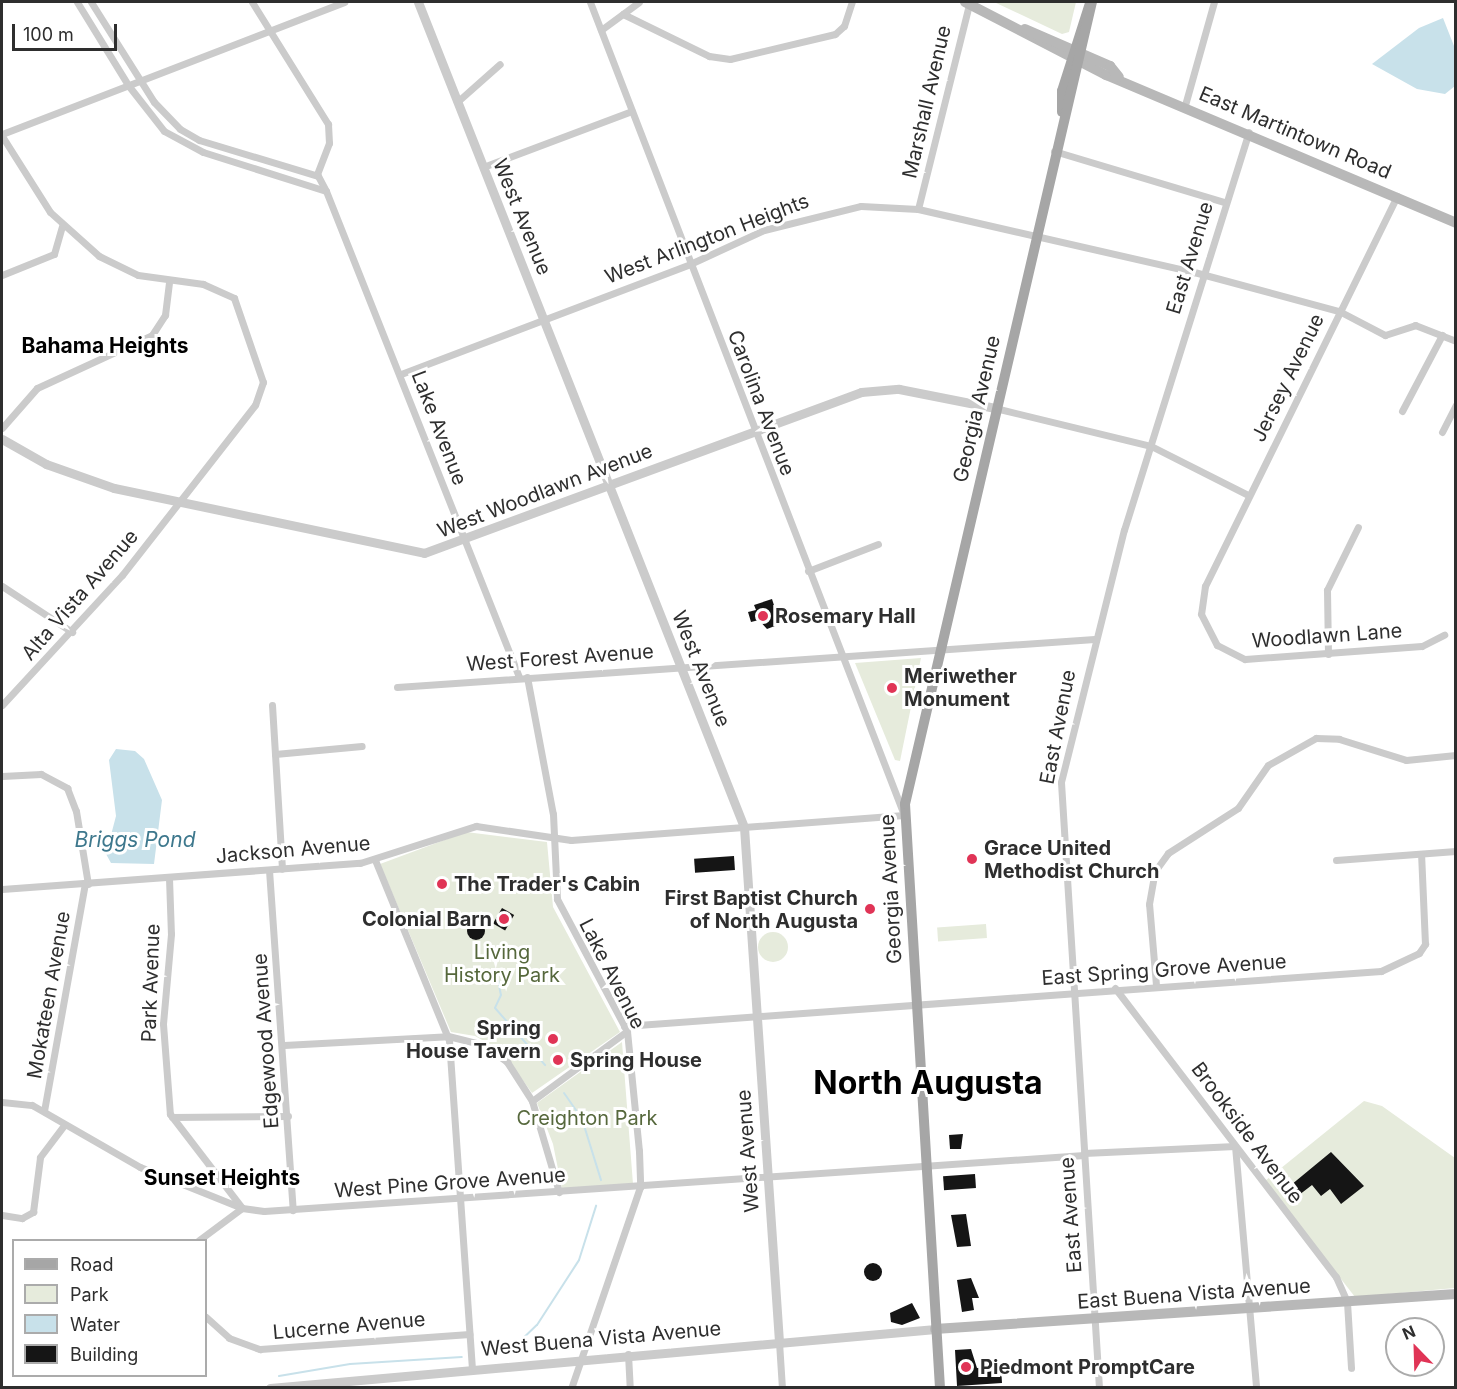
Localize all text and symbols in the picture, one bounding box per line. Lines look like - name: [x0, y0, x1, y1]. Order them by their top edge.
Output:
- scale bar: [15, 12, 120, 50]
- street label: Marshall Avenue: [898, 23, 956, 181]
- text: 100 m: [23, 24, 74, 45]
- street label: East Martintown Road: [1195, 82, 1395, 184]
- street label: West Avenue: [488, 155, 556, 279]
- street label: West Arlington Heights: [602, 189, 812, 289]
- street label: East Avenue: [1162, 199, 1218, 317]
- street label: Jersey Avenue: [1247, 310, 1329, 446]
- street label: Carolina Avenue: [722, 327, 800, 479]
- district label: Bahama Heights: [21, 333, 189, 359]
- street label: Georgia Avenue: [948, 333, 1006, 485]
- street label: Lake Avenue: [406, 367, 472, 489]
- street label: West Woodlawn Avenue: [434, 439, 656, 543]
- street label: Alta Vista Avenue: [17, 525, 143, 665]
- place label: Rosemary Hall: [775, 604, 916, 628]
- street label: West Avenue: [667, 607, 735, 731]
- marker: Rosemary Hall: [756, 609, 770, 623]
- street label: Woodlawn Lane: [1251, 619, 1403, 653]
- street label: West Forest Avenue: [465, 639, 655, 677]
- place label: Meriwether Monument: [904, 664, 1017, 711]
- street label: East Avenue: [1035, 668, 1081, 786]
- marker: Meriwether Monument: [885, 681, 899, 695]
- street label: Georgia Avenue: [875, 813, 907, 965]
- water label: Briggs Pond: [74, 827, 196, 853]
- street label: Jackson Avenue: [215, 831, 371, 869]
- place label: Grace United Methodist Church: [984, 836, 1159, 883]
- marker: Grace United Methodist Church: [965, 852, 979, 866]
- place label: The Trader's Cabin: [454, 872, 640, 896]
- marker: The Trader's Cabin: [435, 877, 449, 891]
- place label: First Baptist Church of North Augusta: [664, 886, 858, 933]
- marker: First Baptist Church of North Augusta: [863, 902, 877, 916]
- place label: Colonial Barn: [362, 907, 492, 931]
- street label: Mokateen Avenue: [22, 909, 76, 1081]
- marker: Colonial Barn: [497, 912, 511, 926]
- street label: Lake Avenue: [574, 915, 650, 1033]
- street label: Park Avenue: [137, 923, 165, 1043]
- park label: Living History Park: [444, 941, 560, 988]
- street label: East Spring Grove Avenue: [1041, 949, 1287, 991]
- street label: Edgewood Avenue: [248, 952, 284, 1130]
- place label: Spring House Tavern: [406, 1016, 541, 1063]
- marker: Spring House Tavern: [546, 1032, 560, 1046]
- place label: Spring House: [570, 1048, 702, 1072]
- marker: Spring House: [551, 1053, 565, 1067]
- street label: Brookside Avenue: [1186, 1058, 1308, 1208]
- district label: North Augusta: [813, 1064, 1043, 1102]
- street label: West Avenue: [732, 1089, 764, 1213]
- park label: Creighton Park: [516, 1106, 658, 1130]
- street label: East Avenue: [1055, 1156, 1087, 1274]
- street label: West Pine Grove Avenue: [333, 1163, 567, 1203]
- district label: Sunset Heights: [144, 1165, 300, 1191]
- legend: [12, 1239, 207, 1377]
- text: Road: [70, 1254, 113, 1275]
- street label: East Buena Vista Avenue: [1076, 1274, 1312, 1314]
- text: Park: [70, 1284, 109, 1305]
- street label: Lucerne Avenue: [272, 1307, 426, 1345]
- text: Water: [70, 1314, 120, 1335]
- street label: West Buena Vista Avenue: [480, 1317, 722, 1361]
- north arrow: [1385, 1317, 1445, 1377]
- text: N: [1399, 1321, 1418, 1344]
- text: Building: [70, 1344, 138, 1365]
- place label: Piedmont PromptCare: [980, 1355, 1195, 1379]
- marker: Piedmont PromptCare: [957, 1358, 975, 1376]

